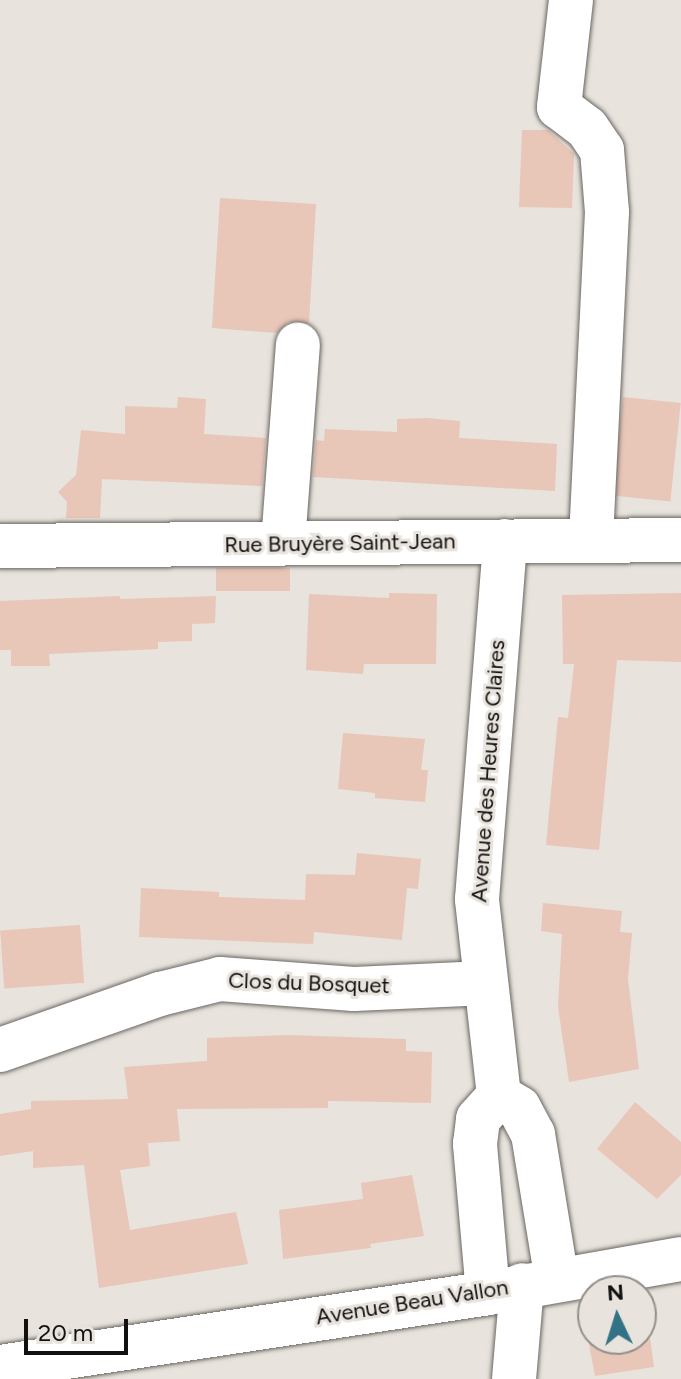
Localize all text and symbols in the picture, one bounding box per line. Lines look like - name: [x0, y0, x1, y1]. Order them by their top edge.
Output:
- street label: Rue Bruyère Saint-Jean: [224, 528, 456, 558]
- street label: Avenue des Heures Claires: [466, 639, 510, 903]
- street label: Clos du Bosquet: [228, 967, 390, 999]
- street label: Avenue Beau Vallon: [314, 1274, 510, 1330]
- north arrow: [577, 1275, 657, 1355]
- text: N: [606, 1278, 625, 1307]
- scale bar: [28, 1303, 132, 1353]
- text: 20 m: [38, 1318, 93, 1347]

